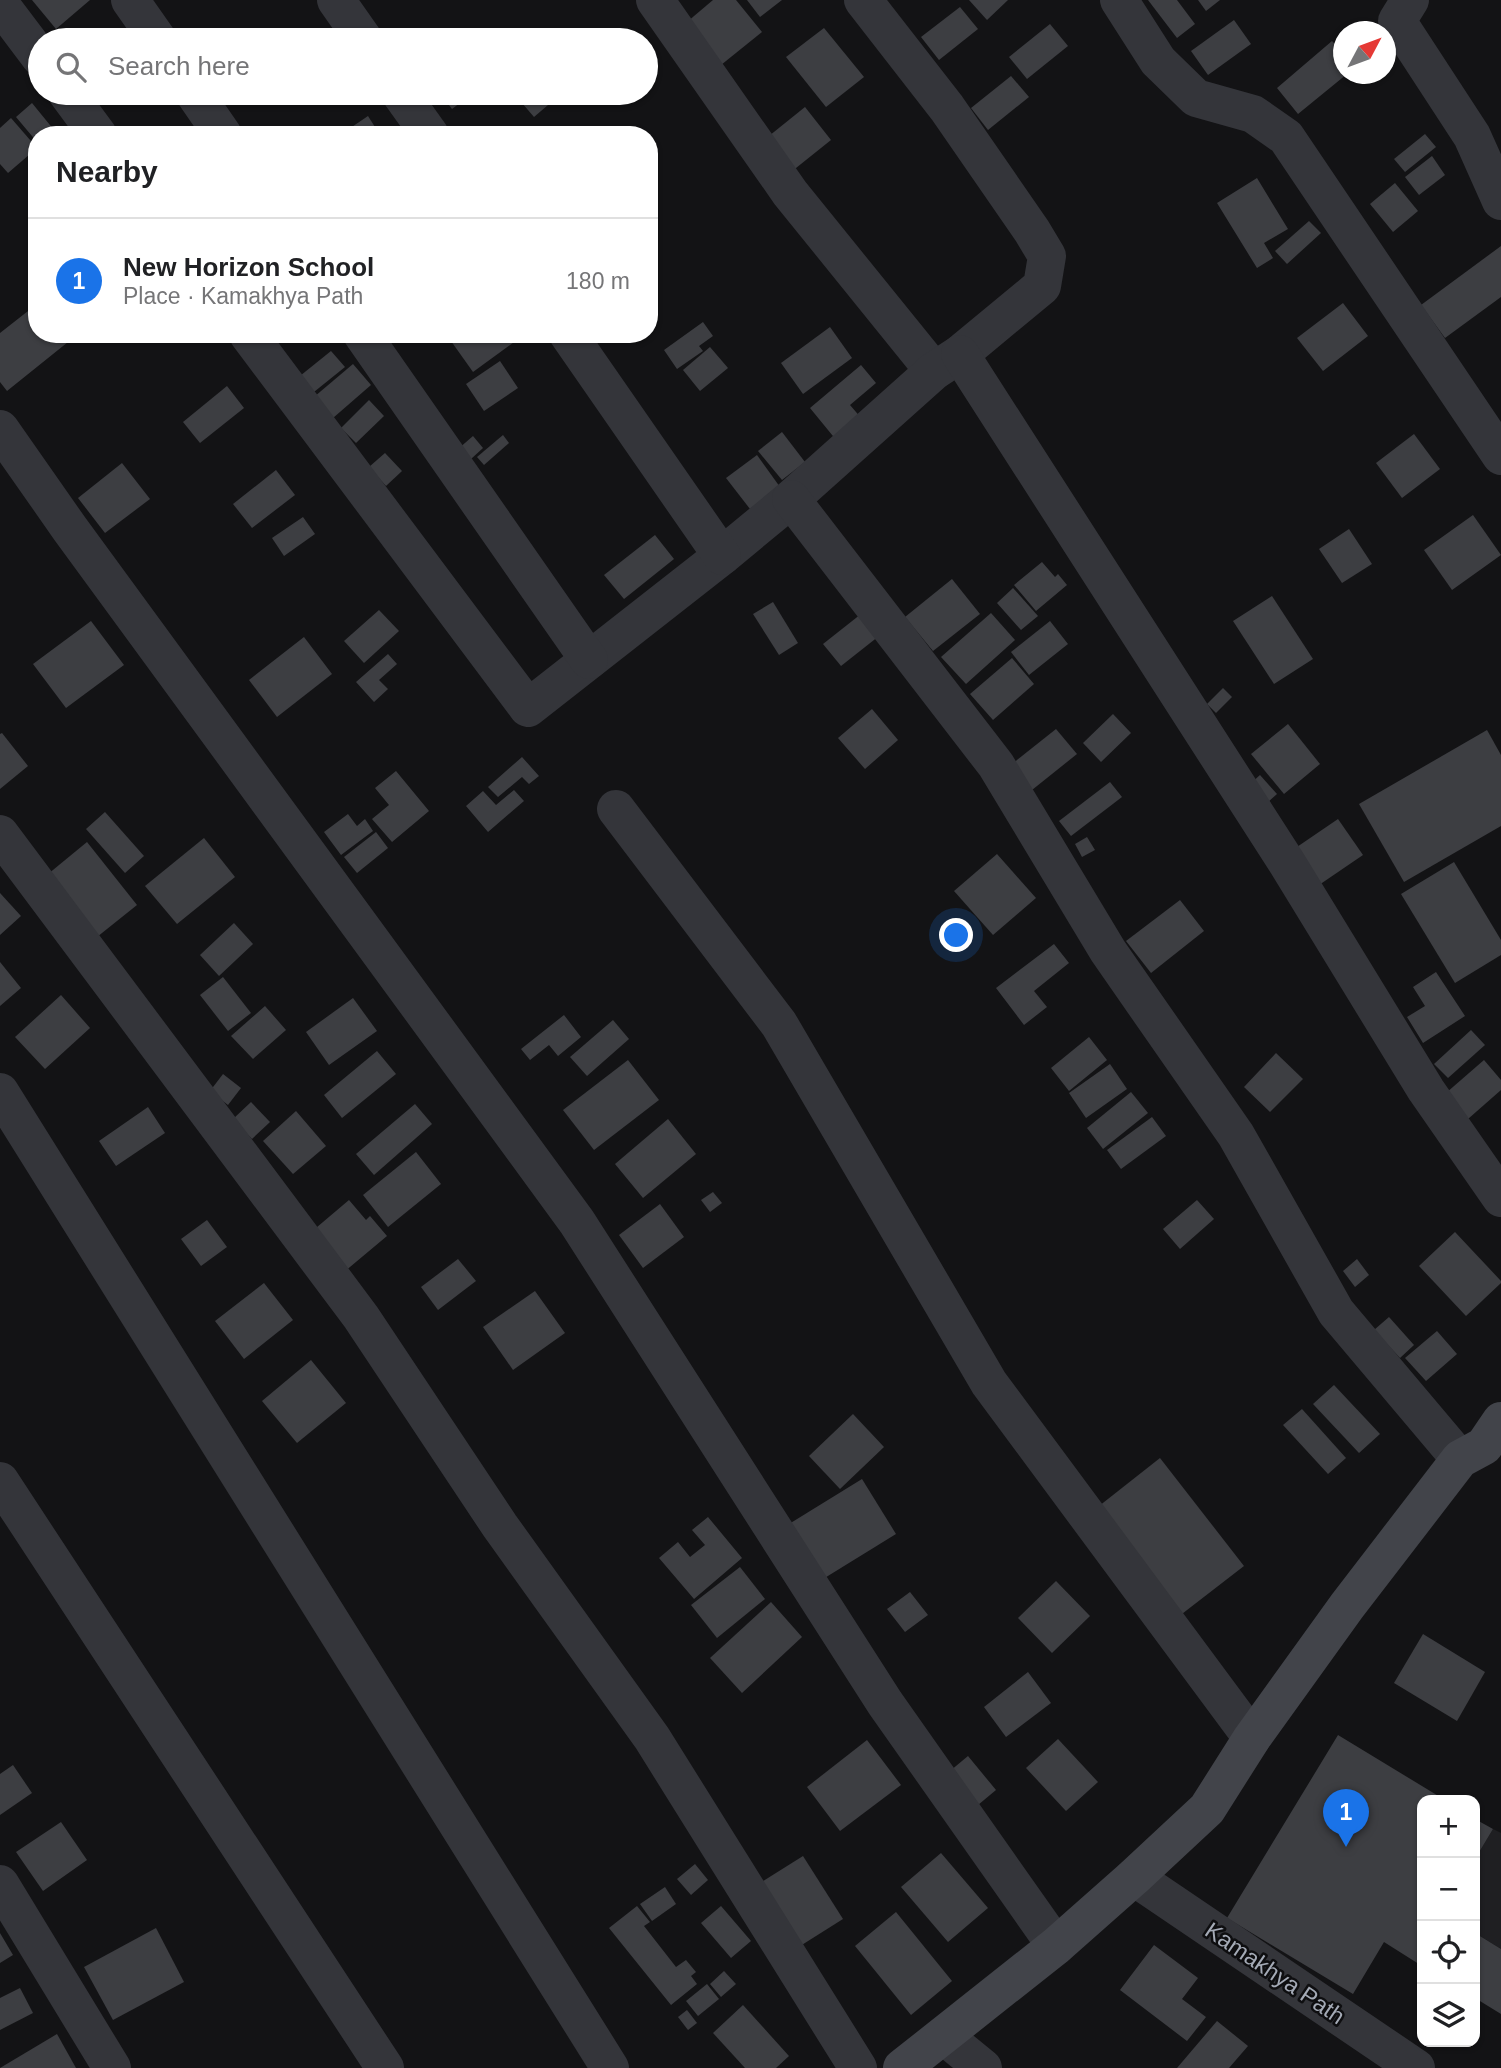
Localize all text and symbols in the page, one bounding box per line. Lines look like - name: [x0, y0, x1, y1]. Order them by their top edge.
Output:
- north arrow: [1333, 21, 1396, 84]
- search box: [28, 28, 658, 105]
- icon: search: [52, 48, 90, 86]
- text: Search here: [108, 51, 250, 81]
- text: Nearby: [56, 155, 158, 188]
- text: New Horizon School: [123, 252, 374, 282]
- text: 1: [73, 268, 85, 294]
- text: 180 m: [566, 268, 630, 294]
- text: Place · Kamakhya Path: [123, 283, 363, 309]
- your location: [939, 918, 973, 952]
- pin: 1: [1323, 1789, 1369, 1847]
- map controls: [1417, 1795, 1480, 2047]
- button: +: [1417, 1795, 1480, 1858]
- button: −: [1417, 1858, 1480, 1921]
- street label: Kamakhya Path: [1200, 1917, 1350, 2029]
- button: locate: [1417, 1921, 1480, 1984]
- button: layers: [1417, 1984, 1480, 2047]

